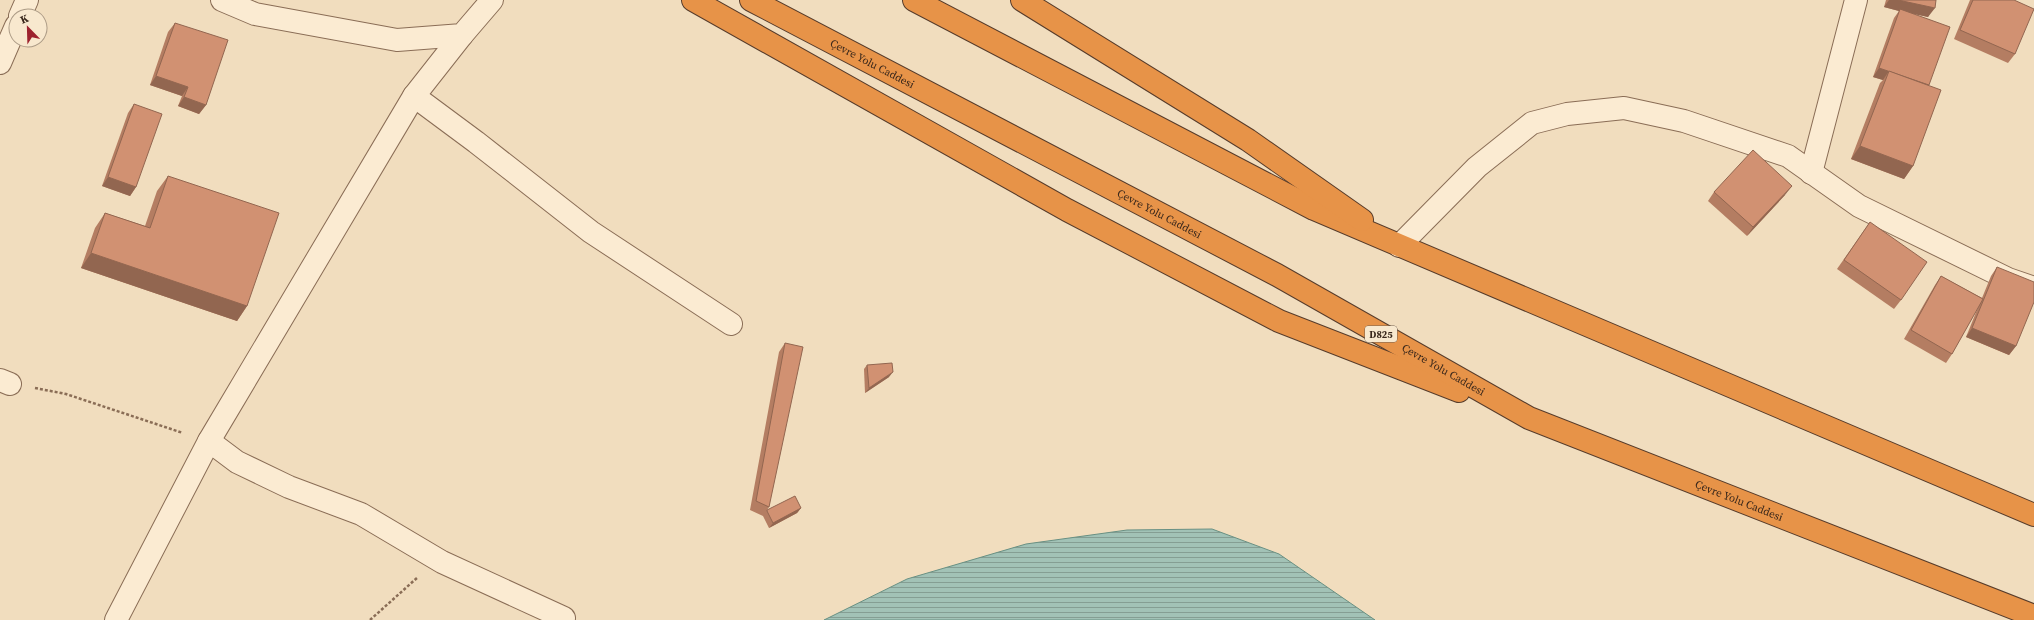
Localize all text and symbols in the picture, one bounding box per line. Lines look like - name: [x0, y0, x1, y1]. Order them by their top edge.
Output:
- north arrow: [8, 8, 48, 48]
- text: K: [18, 11, 31, 28]
- street label: Çevre Yolu Caddesi: [827, 36, 917, 92]
- street label: Çevre Yolu Caddesi: [1115, 186, 1204, 242]
- road number: D825: [1365, 326, 1397, 342]
- street label: Çevre Yolu Caddesi: [1399, 340, 1488, 399]
- street label: Çevre Yolu Caddesi: [1693, 477, 1785, 525]

